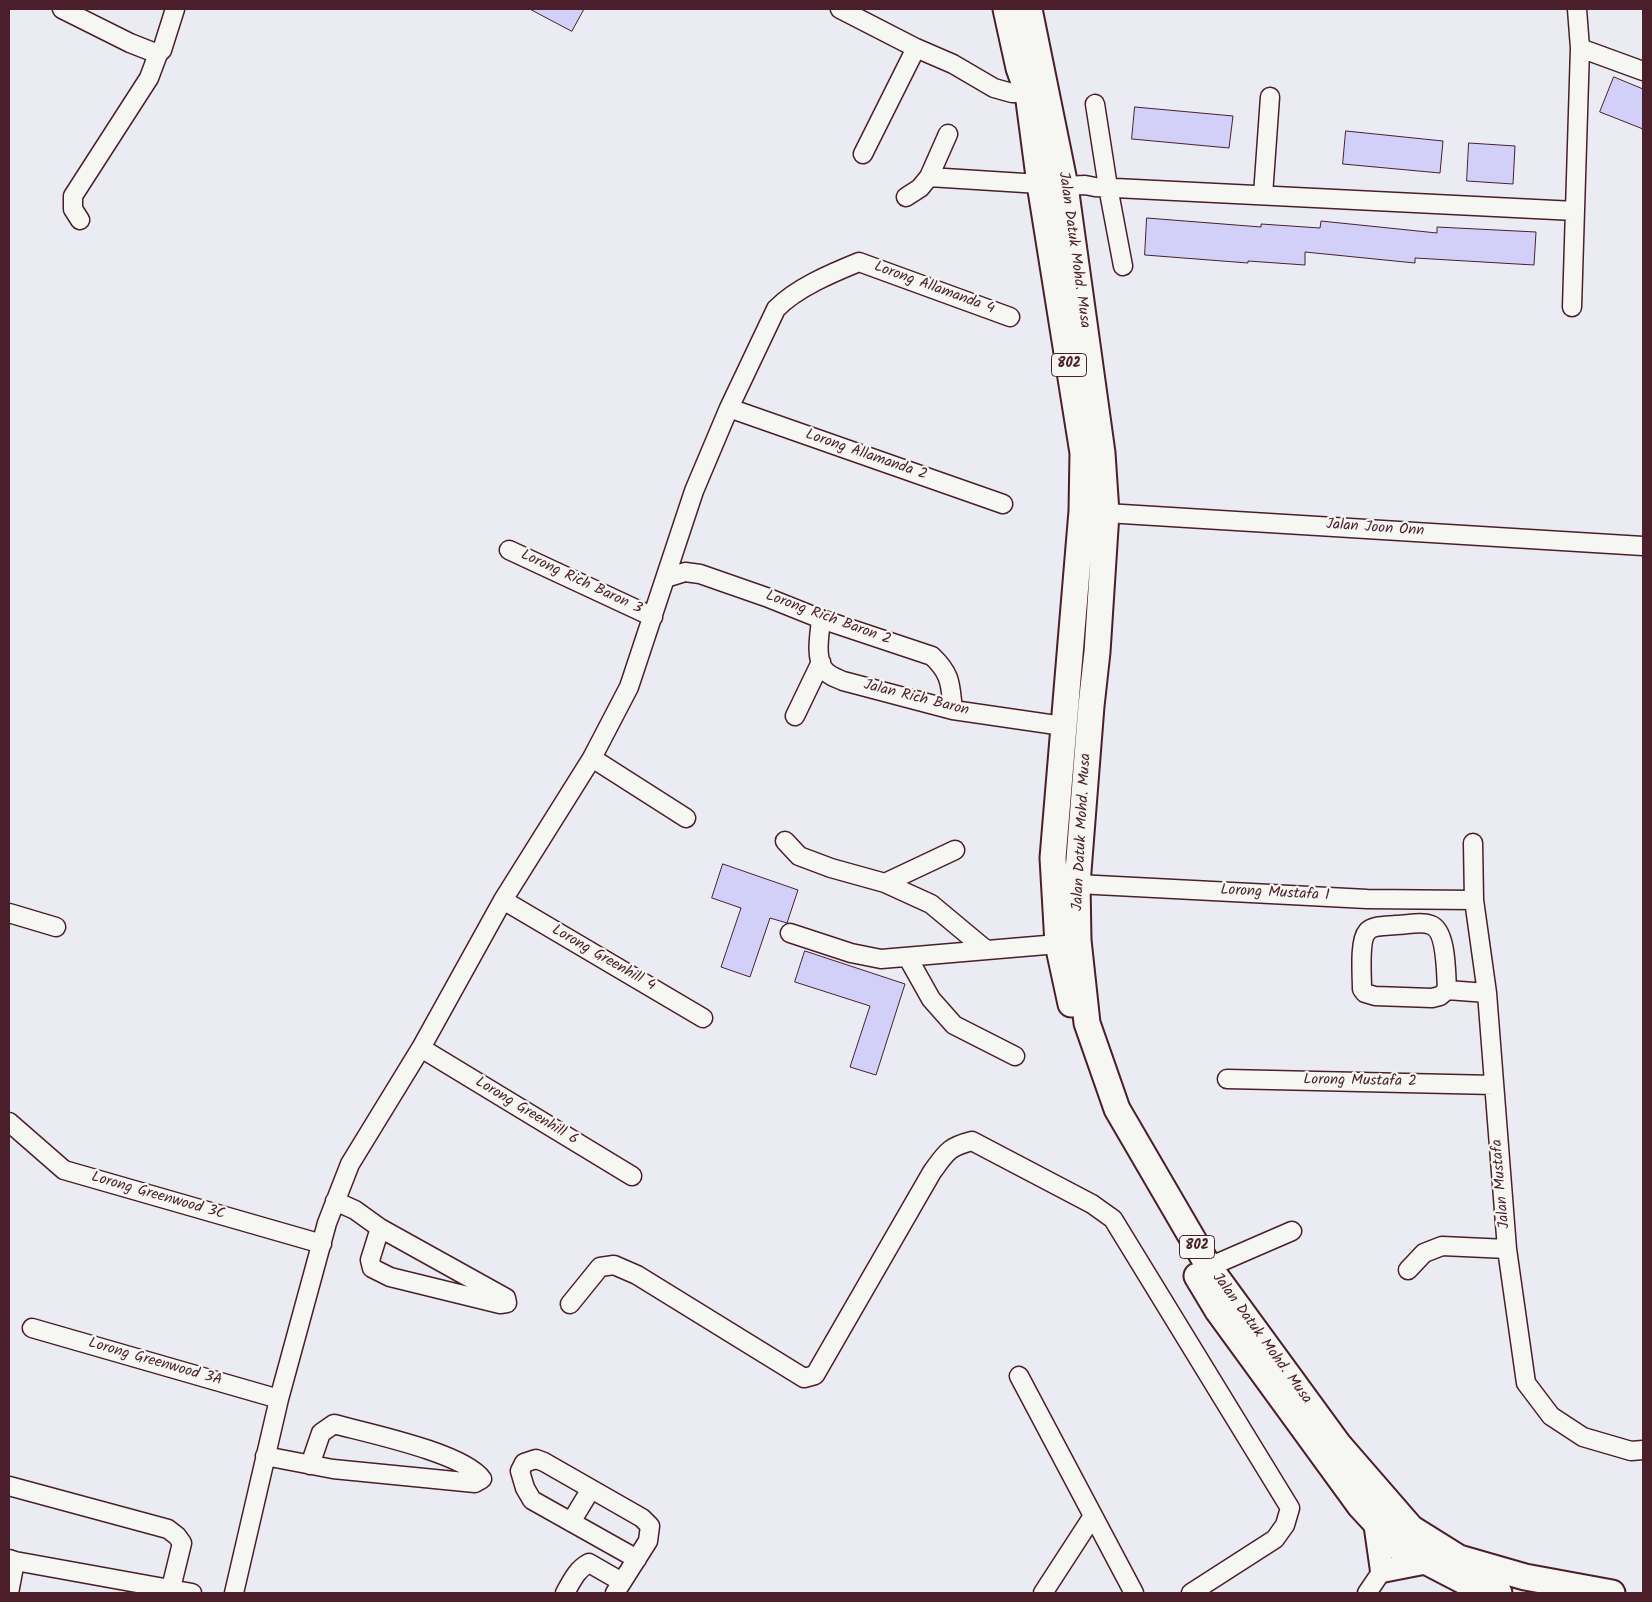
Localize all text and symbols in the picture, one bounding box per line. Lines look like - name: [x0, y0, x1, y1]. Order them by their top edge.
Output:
- street label: Jalan Datuk Mohd. Musa: [1053, 171, 1093, 329]
- street label: Lorong Allamanda 4: [871, 259, 997, 319]
- road number: 802: [1052, 354, 1086, 376]
- street label: Lorong Allamanda 2: [803, 427, 929, 485]
- street label: Jalan Joon Onn: [1325, 517, 1425, 541]
- street label: Lorong Rich Baron 3: [517, 547, 645, 619]
- street label: Lorong Rich Baron 2: [763, 588, 893, 650]
- street label: Jalan Rich Baron: [861, 677, 971, 721]
- street label: Jalan Datuk Mohd. Musa: [1070, 753, 1096, 911]
- street label: Lorong Mustafa 1: [1220, 882, 1330, 906]
- street label: Lorong Greenhill 4: [548, 922, 658, 996]
- street label: Lorong Mustafa 2: [1303, 1072, 1417, 1092]
- street label: Lorong Greenhill 6: [471, 1074, 581, 1150]
- street label: Jalan Mustafa: [1489, 1139, 1515, 1229]
- street label: Lorong Greenwood 3C: [89, 1169, 227, 1225]
- road number: 802: [1180, 1236, 1214, 1258]
- street label: Jalan Datuk Mohd. Musa: [1207, 1270, 1315, 1408]
- street label: Lorong Greenwood 3A: [86, 1335, 224, 1391]

